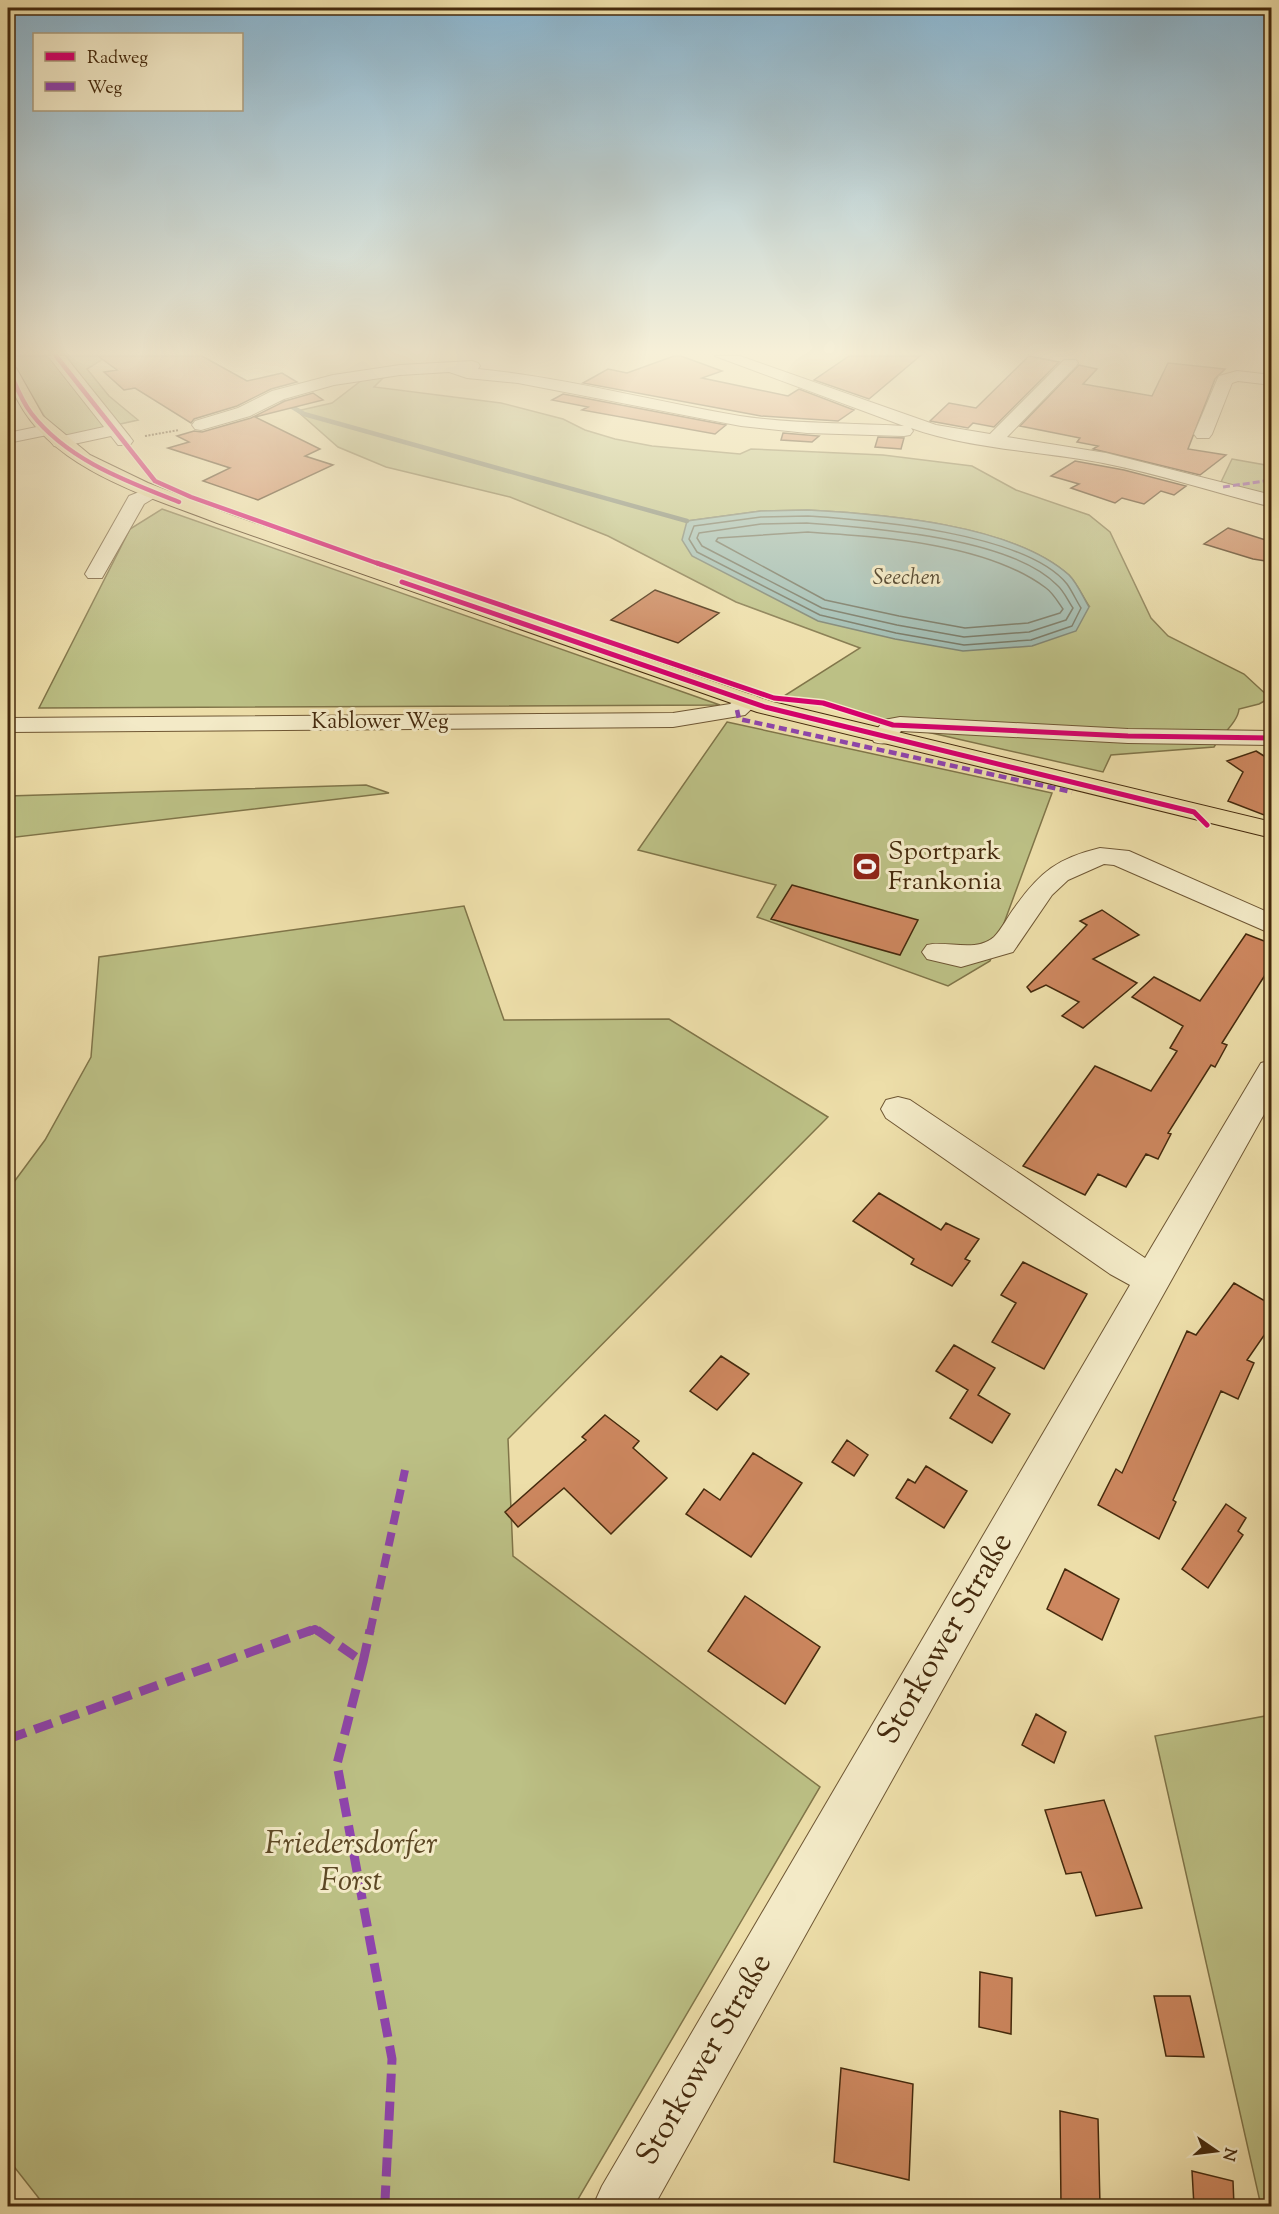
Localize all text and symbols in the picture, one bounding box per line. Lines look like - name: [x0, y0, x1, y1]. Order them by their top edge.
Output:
- legend: [33, 33, 243, 111]
- text: Radweg: [87, 46, 148, 72]
- text: Weg: [87, 76, 123, 102]
- water label: Seechen: [873, 563, 942, 595]
- street label: Kablower Weg: [311, 707, 449, 739]
- place label: Sportpark Frankonia: [888, 834, 1002, 901]
- sports icon: Sportpark Frankonia: [851, 851, 883, 883]
- street label: Storkower Straße: [867, 1524, 1025, 1754]
- park label: Friedersdorfer Forst: [265, 1822, 437, 1905]
- street label: Storkower Straße: [626, 1945, 784, 2175]
- north arrow: [1186, 2121, 1246, 2181]
- text: N: [1215, 2145, 1241, 2163]

